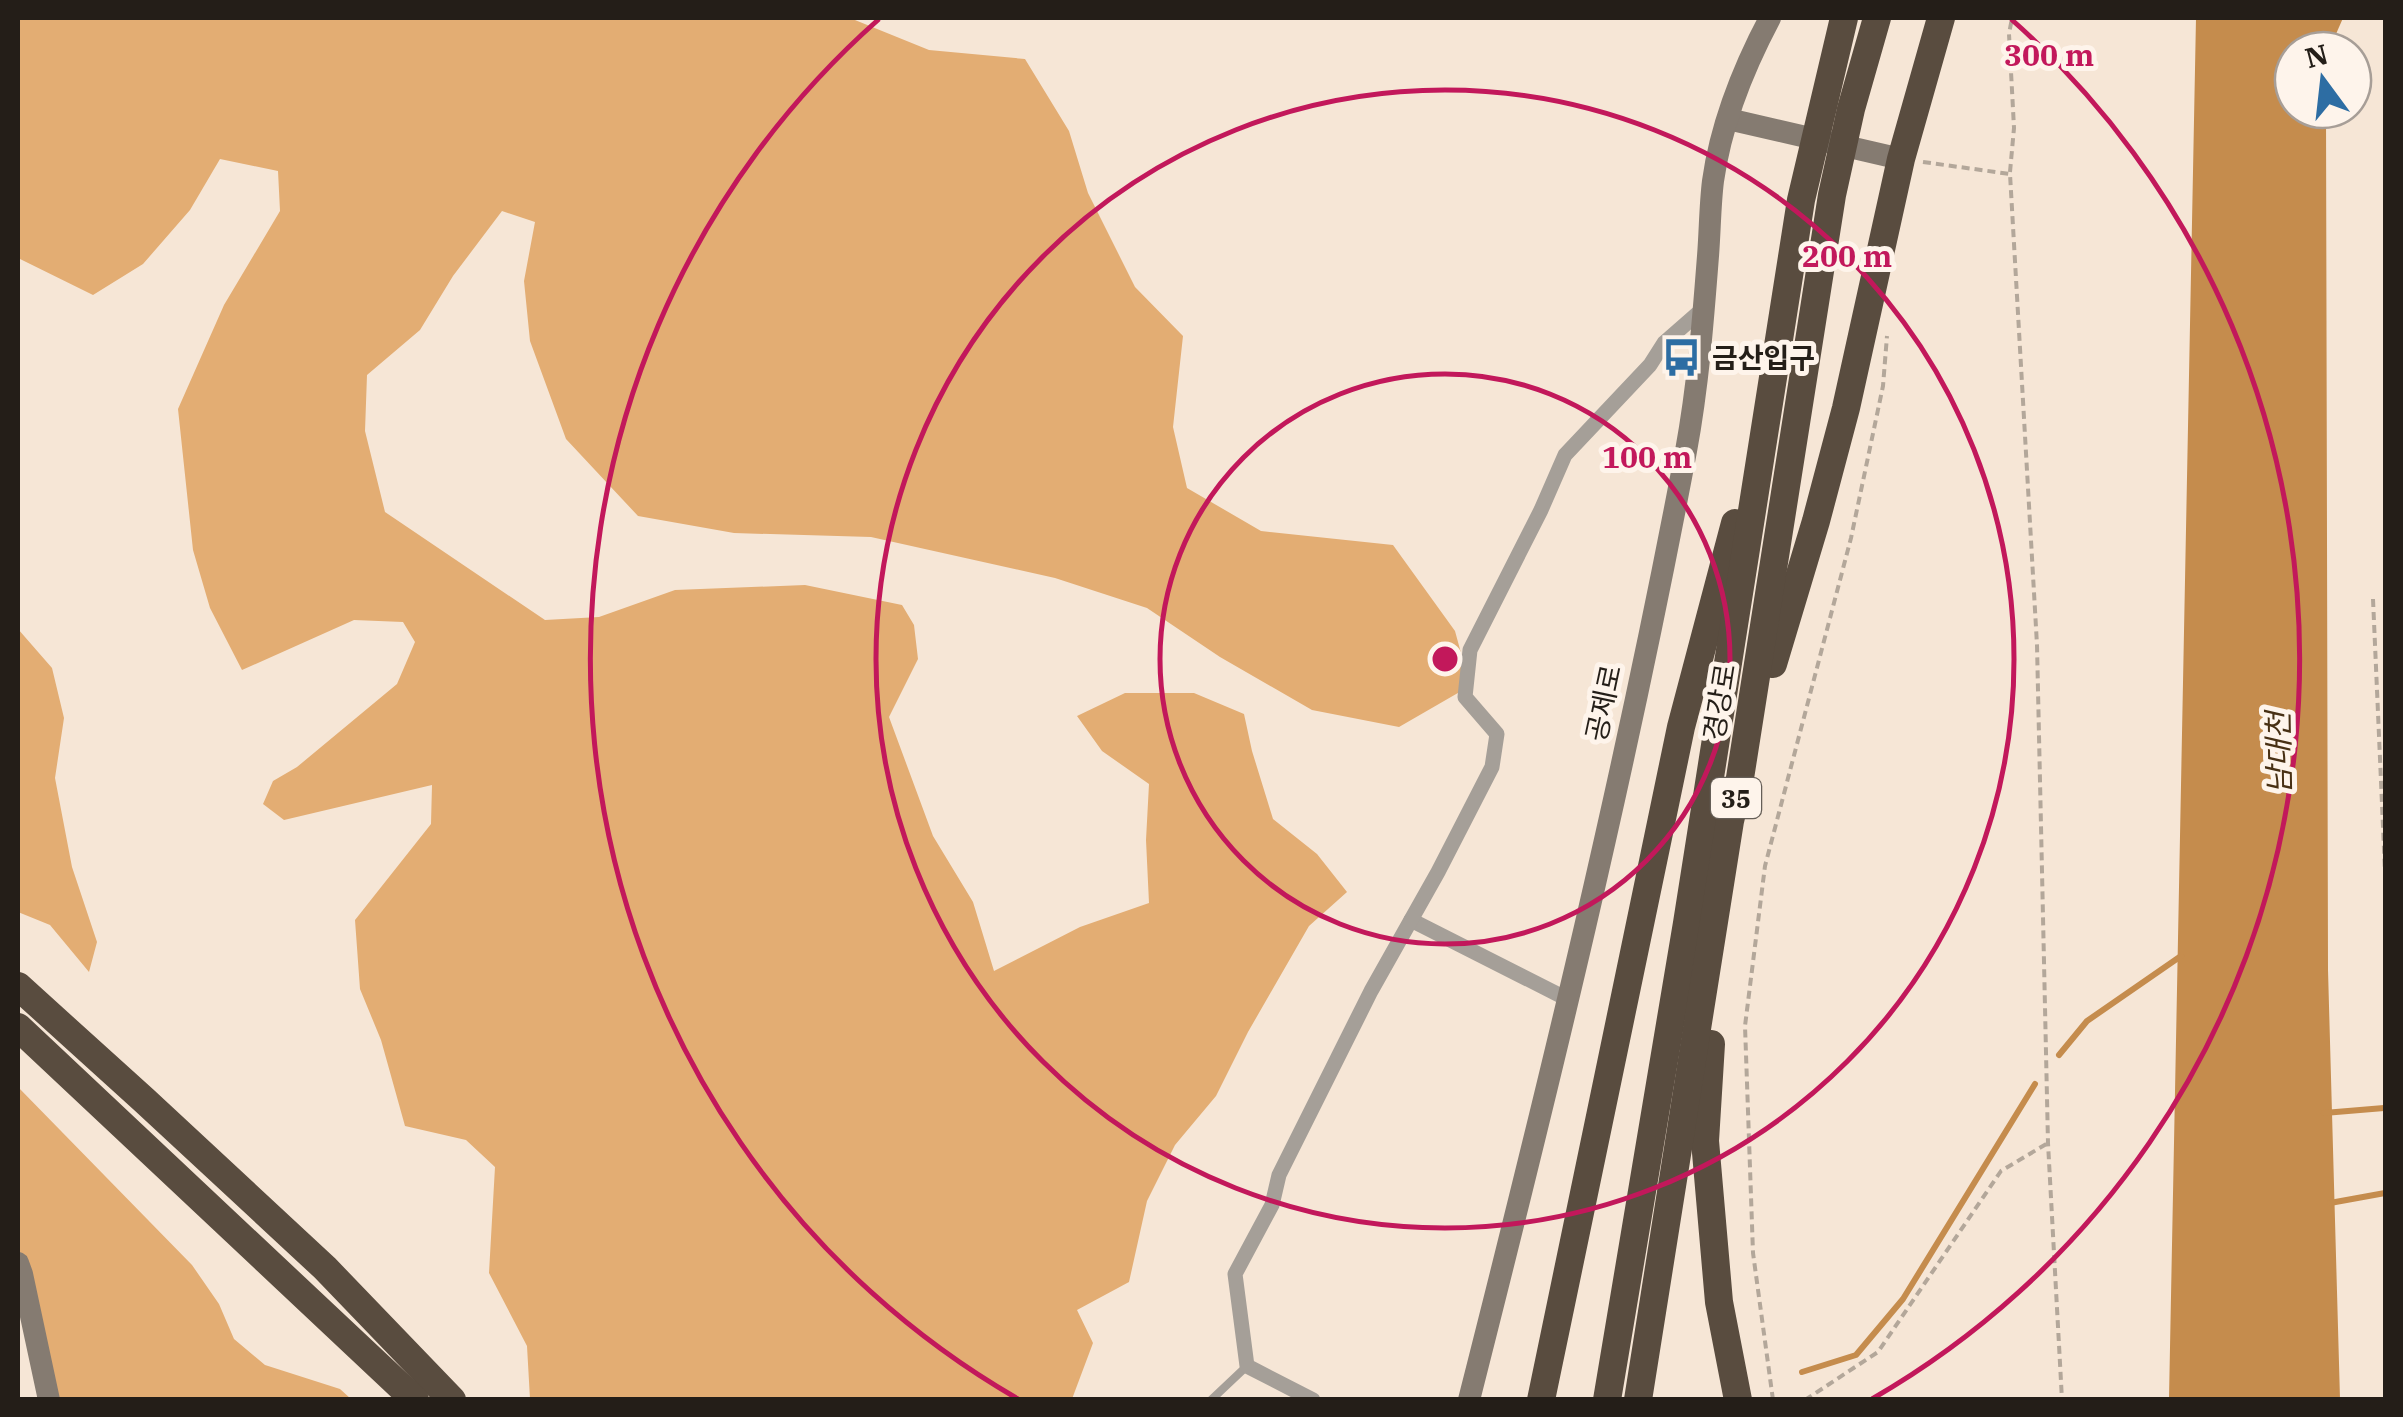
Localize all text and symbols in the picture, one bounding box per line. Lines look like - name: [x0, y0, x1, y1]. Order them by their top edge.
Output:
- north arrow: [2273, 30, 2373, 130]
- text: 300 m: [2004, 35, 2094, 74]
- text: N: [2301, 35, 2332, 76]
- text: 200 m: [1802, 236, 1892, 275]
- bus stop icon: 금산입구: [1661, 336, 1703, 378]
- place label: 금산입구: [1712, 339, 1815, 376]
- text: 100 m: [1602, 437, 1692, 476]
- centre of rings: [1427, 641, 1463, 677]
- street label: 공제로: [1577, 661, 1629, 745]
- street label: 경강로: [1695, 661, 1743, 743]
- water label: 남대천: [2258, 708, 2298, 795]
- road number: 35: [1711, 778, 1761, 818]

